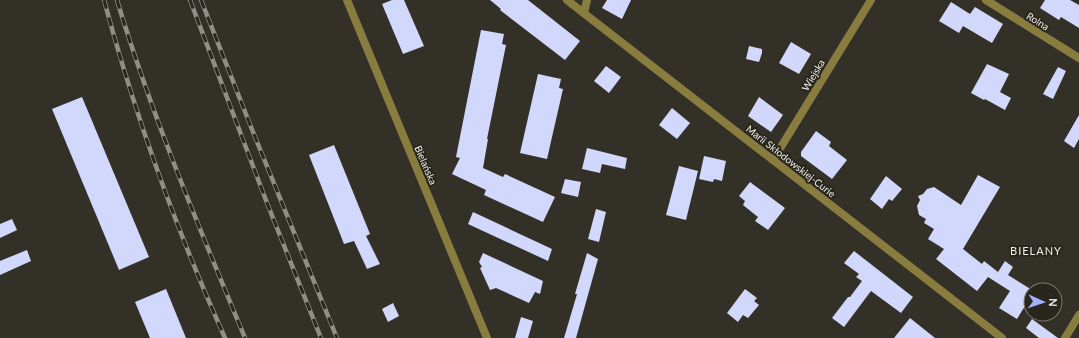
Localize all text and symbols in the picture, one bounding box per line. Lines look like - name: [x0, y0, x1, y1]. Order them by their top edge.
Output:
- street label: Rolna: [1024, 9, 1052, 33]
- street label: Wiejska: [799, 57, 827, 93]
- street label: Marii Skłodowskiej-Curie: [744, 122, 838, 200]
- street label: Bielańska: [412, 144, 440, 186]
- district label: BIELANY: [1010, 244, 1062, 257]
- north arrow: [1023, 282, 1063, 322]
- text: N: [1047, 298, 1060, 307]

